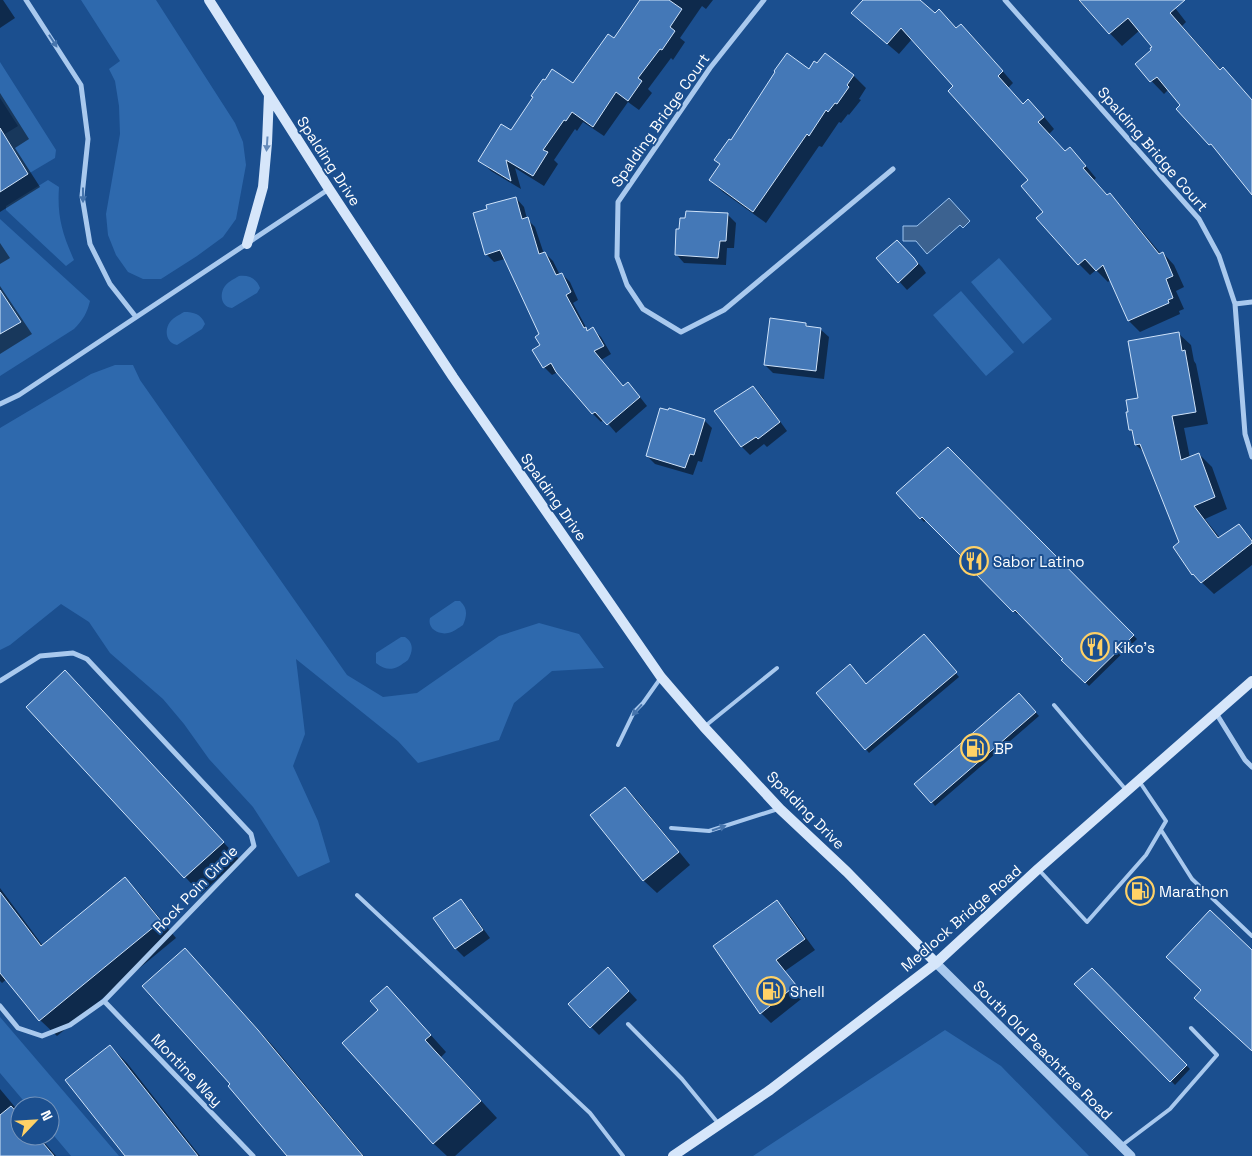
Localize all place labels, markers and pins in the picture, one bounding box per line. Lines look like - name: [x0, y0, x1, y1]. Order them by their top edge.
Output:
- restaurant icon: Sabor Latino: [959, 546, 989, 576]
- place label: Sabor Latino: [993, 552, 1085, 571]
- restaurant icon: Kiko's: [1080, 632, 1110, 662]
- place label: Kiko's: [1114, 638, 1155, 657]
- fuel station icon: BP: [960, 733, 990, 763]
- place label: BP: [994, 739, 1013, 758]
- fuel station icon: Marathon: [1125, 876, 1155, 906]
- place label: Marathon: [1159, 882, 1229, 901]
- fuel station icon: Shell: [756, 976, 786, 1006]
- place label: Shell: [790, 982, 825, 1001]

